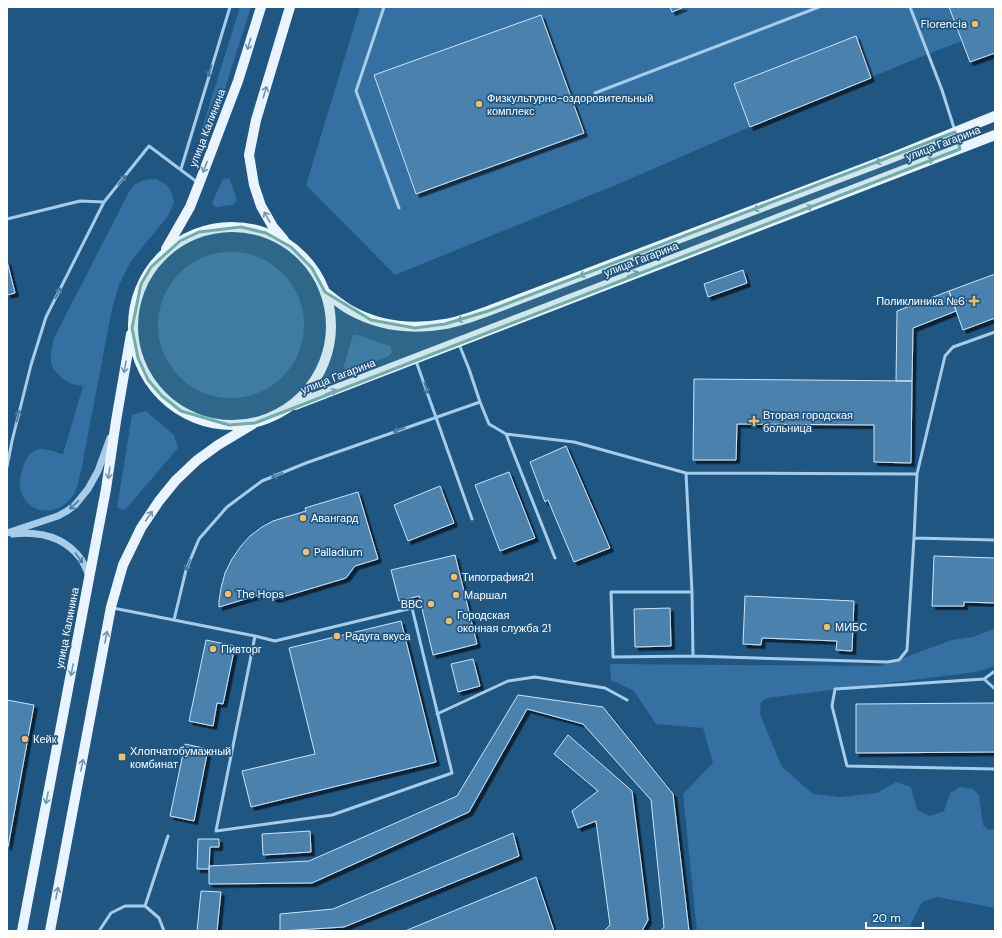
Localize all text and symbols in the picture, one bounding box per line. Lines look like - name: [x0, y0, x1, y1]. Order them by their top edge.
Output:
- place label: Florencia: [921, 17, 967, 31]
- marker: Florencia: [970, 19, 980, 29]
- one-way arrow: [245, 38, 252, 51]
- one-way arrow: [206, 64, 213, 77]
- one-way arrow: [262, 85, 269, 98]
- street label: улица Калинина: [186, 86, 229, 169]
- place label: Физкультурно-оздоровительный комплекс: [487, 91, 653, 118]
- marker: Физкультурно-оздоровительный комплекс: [474, 99, 484, 109]
- street label: улица Гагарина: [904, 122, 983, 164]
- one-way arrow: [922, 157, 934, 165]
- one-way arrow: [875, 158, 887, 166]
- one-way arrow: [201, 160, 209, 172]
- one-way arrow: [118, 174, 127, 185]
- one-way arrow: [800, 203, 812, 211]
- one-way arrow: [754, 204, 766, 212]
- one-way arrow: [262, 211, 270, 223]
- street label: улица Гагарина: [602, 238, 681, 280]
- one-way arrow: [627, 270, 639, 278]
- one-way arrow: [580, 271, 592, 279]
- one-way arrow: [55, 287, 63, 299]
- place label: Поликлиника №6: [876, 294, 965, 308]
- marker: Поликлиника №6: [968, 295, 980, 307]
- one-way arrow: [457, 316, 470, 323]
- street label: улица Гагарина: [299, 355, 378, 397]
- one-way arrow: [121, 360, 129, 373]
- one-way arrow: [422, 382, 430, 394]
- one-way arrow: [325, 387, 337, 395]
- place label: Вторая городская больница: [763, 408, 853, 435]
- one-way arrow: [15, 409, 22, 422]
- marker: Вторая городская больница: [748, 415, 760, 427]
- one-way arrow: [393, 427, 405, 435]
- one-way arrow: [105, 466, 113, 479]
- one-way arrow: [271, 471, 283, 479]
- one-way arrow: [69, 500, 79, 509]
- one-way arrow: [145, 511, 153, 522]
- place label: Авангард: [311, 511, 359, 525]
- marker: Авангард: [298, 513, 308, 523]
- place label: Palladium: [314, 545, 363, 559]
- marker: Palladium: [301, 547, 311, 557]
- one-way arrow: [75, 553, 83, 564]
- one-way arrow: [184, 558, 192, 570]
- place label: Типография21: [462, 570, 534, 584]
- marker: Типография21: [449, 572, 459, 582]
- street label: улица Калинина: [52, 585, 82, 670]
- place label: The Hops: [236, 587, 284, 601]
- place label: Маршал: [464, 588, 507, 602]
- marker: The Hops: [223, 589, 233, 599]
- marker: Маршал: [451, 590, 461, 600]
- place label: ВВС: [401, 597, 423, 611]
- marker: ВВС: [426, 599, 436, 609]
- place label: Городская оконная служба 21: [457, 608, 551, 635]
- marker: Городская оконная служба 21: [444, 616, 454, 626]
- place label: МИБС: [835, 620, 867, 634]
- marker: МИБС: [822, 622, 832, 632]
- place label: Радуга вкуса: [345, 629, 411, 643]
- one-way arrow: [102, 631, 110, 644]
- marker: Радуга вкуса: [332, 631, 342, 641]
- place label: Пивторг: [221, 642, 262, 656]
- marker: Пивторг: [208, 644, 218, 654]
- one-way arrow: [67, 663, 75, 676]
- place label: Кейк: [33, 732, 57, 746]
- marker: Кейк: [20, 734, 30, 744]
- place label: Хлопчатобумажный комбинат: [130, 744, 231, 771]
- marker: Хлопчатобумажный комбинат: [117, 752, 127, 762]
- one-way arrow: [78, 759, 86, 772]
- one-way arrow: [43, 791, 51, 804]
- one-way arrow: [53, 887, 61, 900]
- scale bar: [866, 904, 923, 930]
- text: 20 m: [872, 910, 901, 926]

